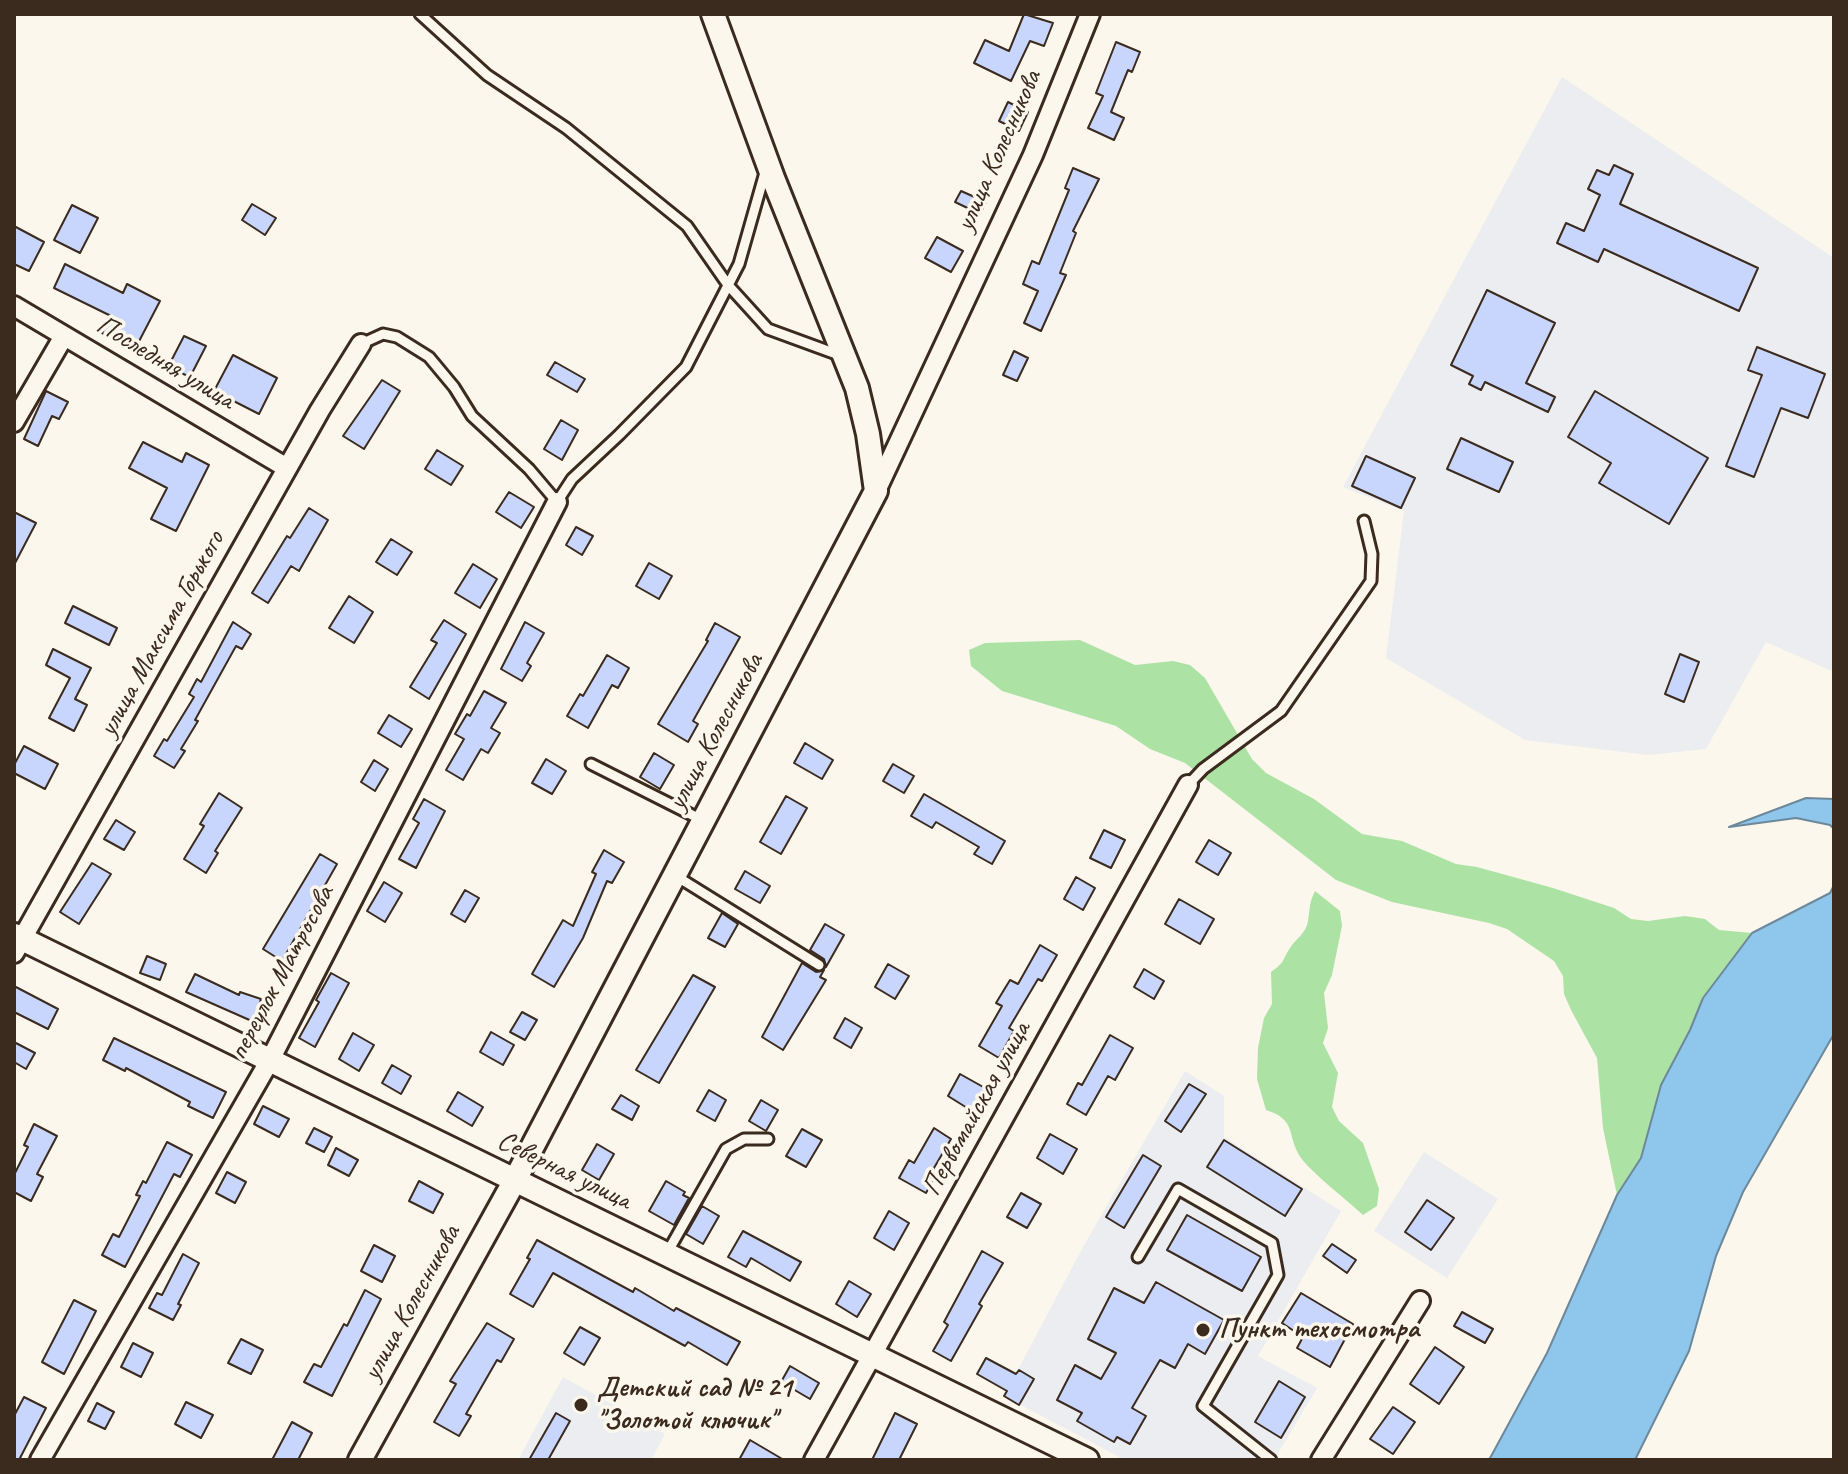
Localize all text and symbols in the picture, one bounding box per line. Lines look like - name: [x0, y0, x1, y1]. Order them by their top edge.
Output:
- street label: улица Колесникова: [949, 65, 1049, 237]
- street label: Последняя улица: [90, 309, 240, 417]
- street label: улица Максима Горького: [92, 525, 232, 743]
- street label: улица Колесникова: [661, 648, 771, 816]
- street label: переулок Матросова: [222, 880, 342, 1066]
- street label: Первомайская улица: [915, 1016, 1039, 1202]
- street label: Северная улица: [492, 1124, 636, 1218]
- street label: улица Колесникова: [356, 1220, 468, 1386]
- place label: Пункт техосмотра: [1219, 1313, 1419, 1347]
- marker: Пункт техосмотра: [1194, 1321, 1212, 1339]
- place label: Детский сад № 21 "Золотой ключик": [597, 1372, 792, 1438]
- marker: Детский сад № 21 "Золотой ключик": [572, 1396, 590, 1414]

